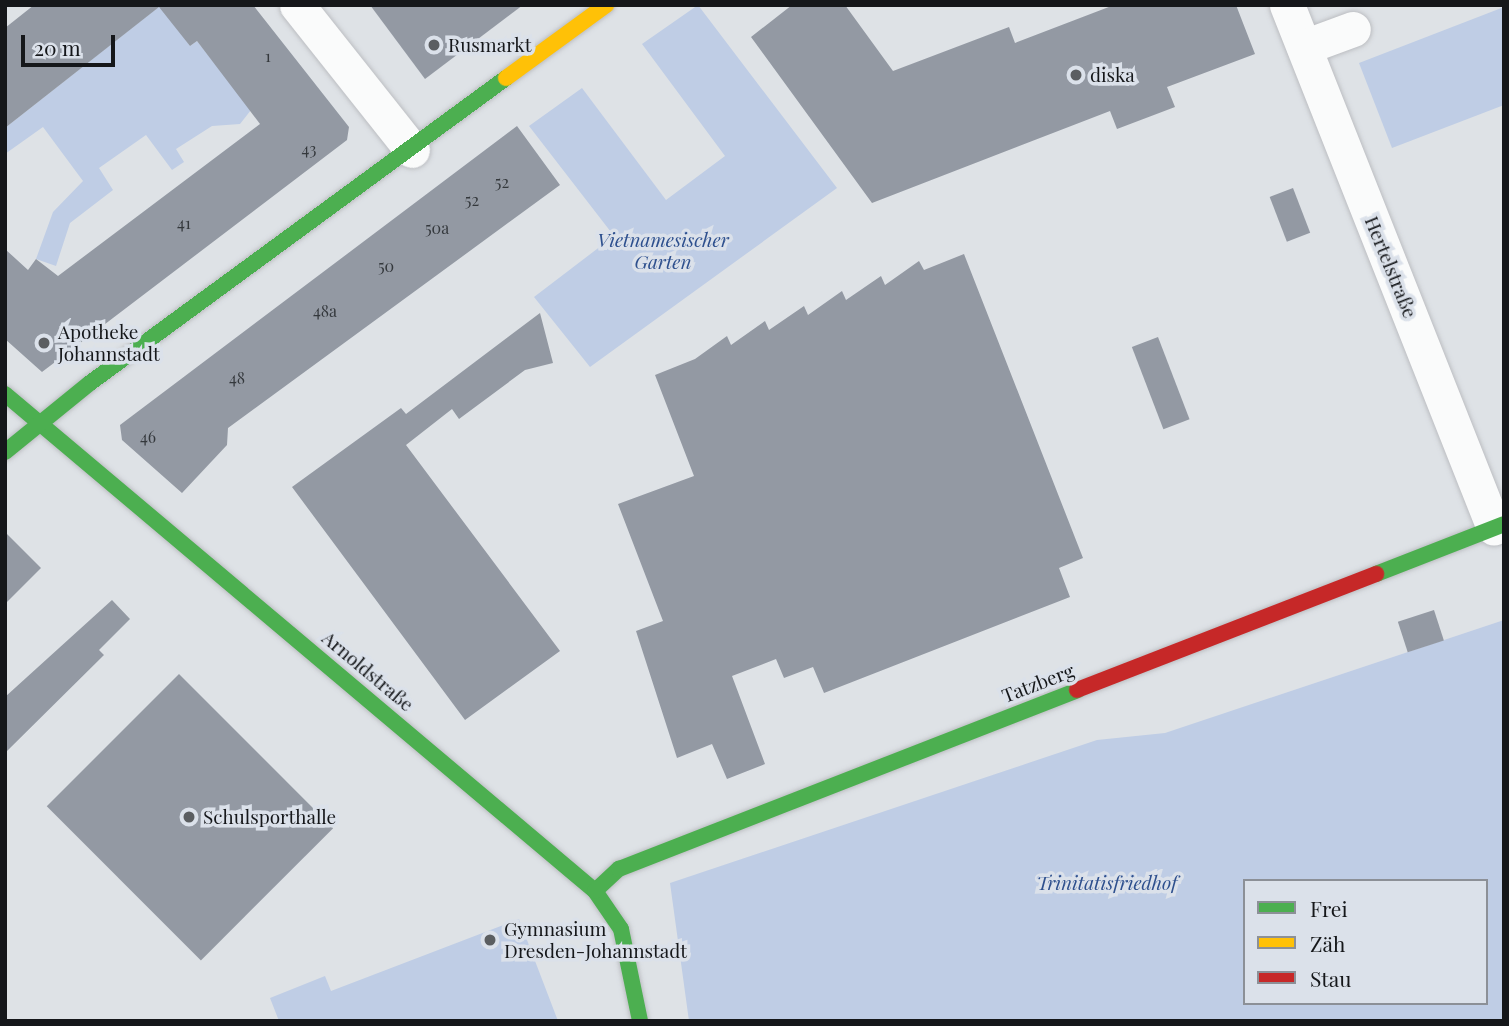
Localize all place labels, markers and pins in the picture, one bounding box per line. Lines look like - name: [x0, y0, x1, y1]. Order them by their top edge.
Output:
- place label: Rusmarkt: [448, 34, 531, 56]
- marker: Rusmarkt: [426, 37, 442, 53]
- place label: diska: [1090, 64, 1135, 86]
- marker: diska: [1068, 67, 1084, 83]
- place label: Apotheke Johannstadt: [58, 321, 160, 365]
- marker: Apotheke Johannstadt: [36, 335, 52, 351]
- place label: Schulsporthalle: [203, 806, 336, 828]
- marker: Schulsporthalle: [181, 809, 197, 825]
- place label: Gymnasium Dresden-Johannstadt: [504, 918, 687, 962]
- marker: Gymnasium Dresden-Johannstadt: [482, 932, 498, 948]

